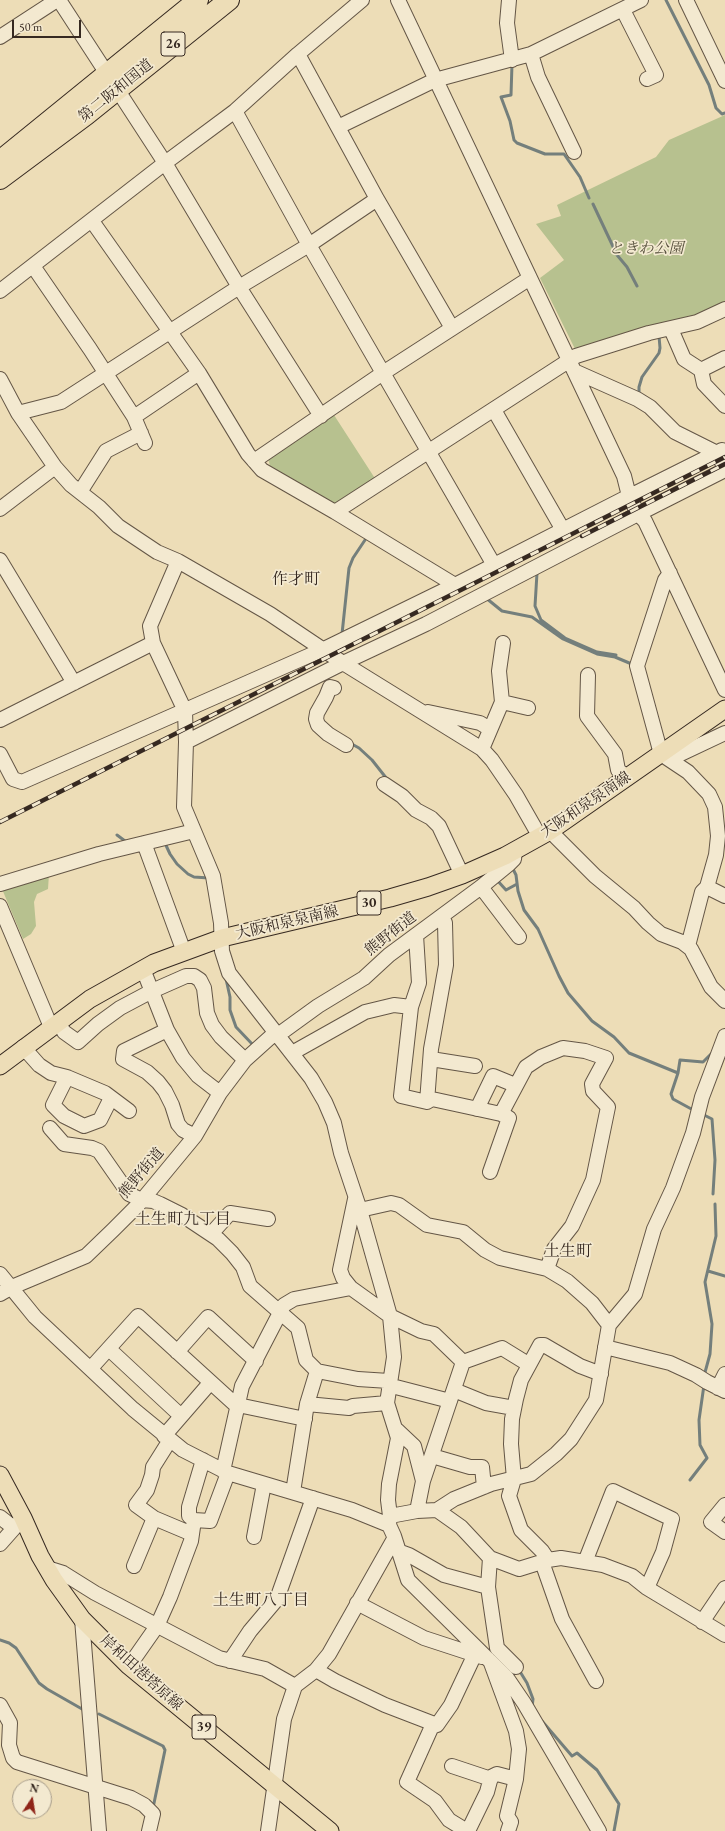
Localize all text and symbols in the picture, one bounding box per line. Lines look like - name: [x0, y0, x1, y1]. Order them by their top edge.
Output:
- scale bar: [14, 12, 83, 38]
- text: 50 m: [19, 19, 42, 35]
- road number: 26: [161, 32, 185, 56]
- street label: 第二阪和国道: [75, 56, 157, 126]
- park label: ときわ公園: [609, 240, 683, 258]
- district label: 作才町: [272, 570, 320, 590]
- street label: 大阪和泉泉南線: [537, 768, 635, 842]
- road number: 30: [357, 891, 381, 915]
- street label: 大阪和泉泉南線: [234, 902, 340, 944]
- street label: 熊野街道: [362, 908, 420, 960]
- street label: 熊野街道: [116, 1144, 168, 1202]
- district label: 土生町九丁目: [135, 1210, 231, 1230]
- district label: 土生町: [544, 1242, 592, 1262]
- district label: 土生町八丁目: [213, 1591, 309, 1611]
- street label: 岸和田港塔原線: [96, 1631, 186, 1715]
- road number: 39: [192, 1715, 216, 1739]
- north arrow: [12, 1779, 52, 1819]
- text: N: [28, 1780, 40, 1796]

